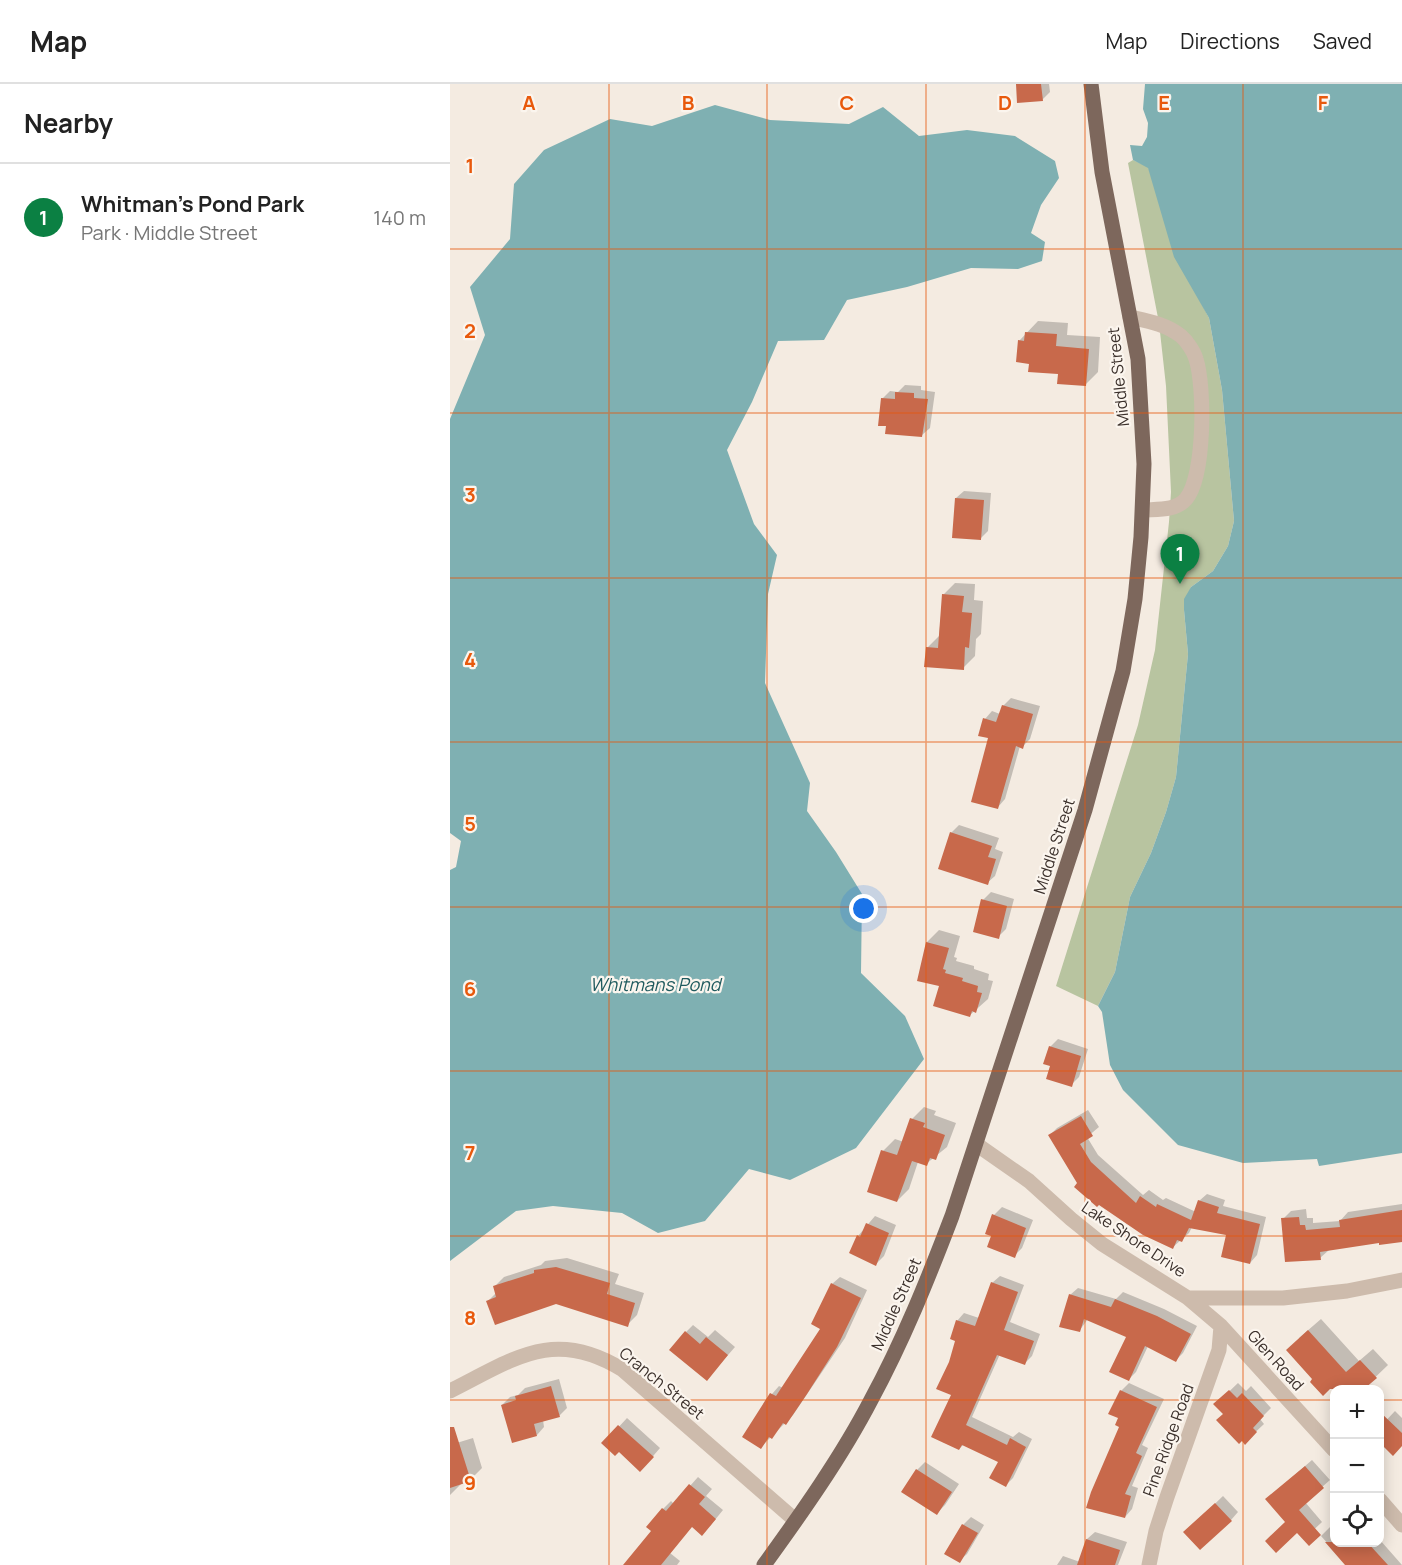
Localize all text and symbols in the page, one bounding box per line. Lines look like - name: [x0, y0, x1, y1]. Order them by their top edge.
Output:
- text: Map: [30, 22, 87, 60]
- text: Map: [1106, 27, 1147, 55]
- text: Directions: [1180, 27, 1280, 55]
- text: Saved: [1313, 27, 1372, 55]
- text: A: [522, 89, 536, 116]
- text: B: [682, 89, 695, 116]
- text: C: [840, 89, 854, 116]
- text: D: [998, 89, 1012, 116]
- text: E: [1158, 89, 1170, 116]
- text: F: [1318, 89, 1329, 116]
- text: Nearby: [24, 105, 113, 141]
- text: 1: [466, 152, 474, 179]
- text: Whitman's Pond Park: [81, 189, 304, 219]
- text: 1: [39, 204, 48, 231]
- text: 140 m: [373, 204, 426, 231]
- text: Park · Middle Street: [81, 219, 258, 246]
- text: 2: [464, 317, 476, 344]
- street label: Middle Street: [1102, 326, 1134, 428]
- text: 3: [464, 481, 476, 508]
- pin: 1: [1160, 534, 1200, 584]
- text: 4: [464, 646, 476, 673]
- street label: Middle Street: [1028, 795, 1080, 897]
- text: 5: [464, 810, 476, 837]
- your location: [849, 894, 878, 923]
- water label: Whitmans Pond: [590, 972, 723, 996]
- text: 6: [464, 975, 476, 1002]
- text: 7: [465, 1139, 475, 1166]
- street label: Lake Shore Drive: [1077, 1196, 1191, 1282]
- street label: Middle Street: [866, 1254, 926, 1354]
- text: 8: [464, 1304, 476, 1331]
- street label: Glen Road: [1243, 1325, 1309, 1395]
- street label: Cranch Street: [615, 1342, 709, 1424]
- street label: Pine Ridge Road: [1137, 1380, 1199, 1500]
- map controls: [1330, 1385, 1384, 1547]
- button: +: [1330, 1385, 1384, 1439]
- button: −: [1330, 1439, 1384, 1493]
- text: 9: [464, 1469, 476, 1496]
- button: locate: [1330, 1493, 1384, 1547]

